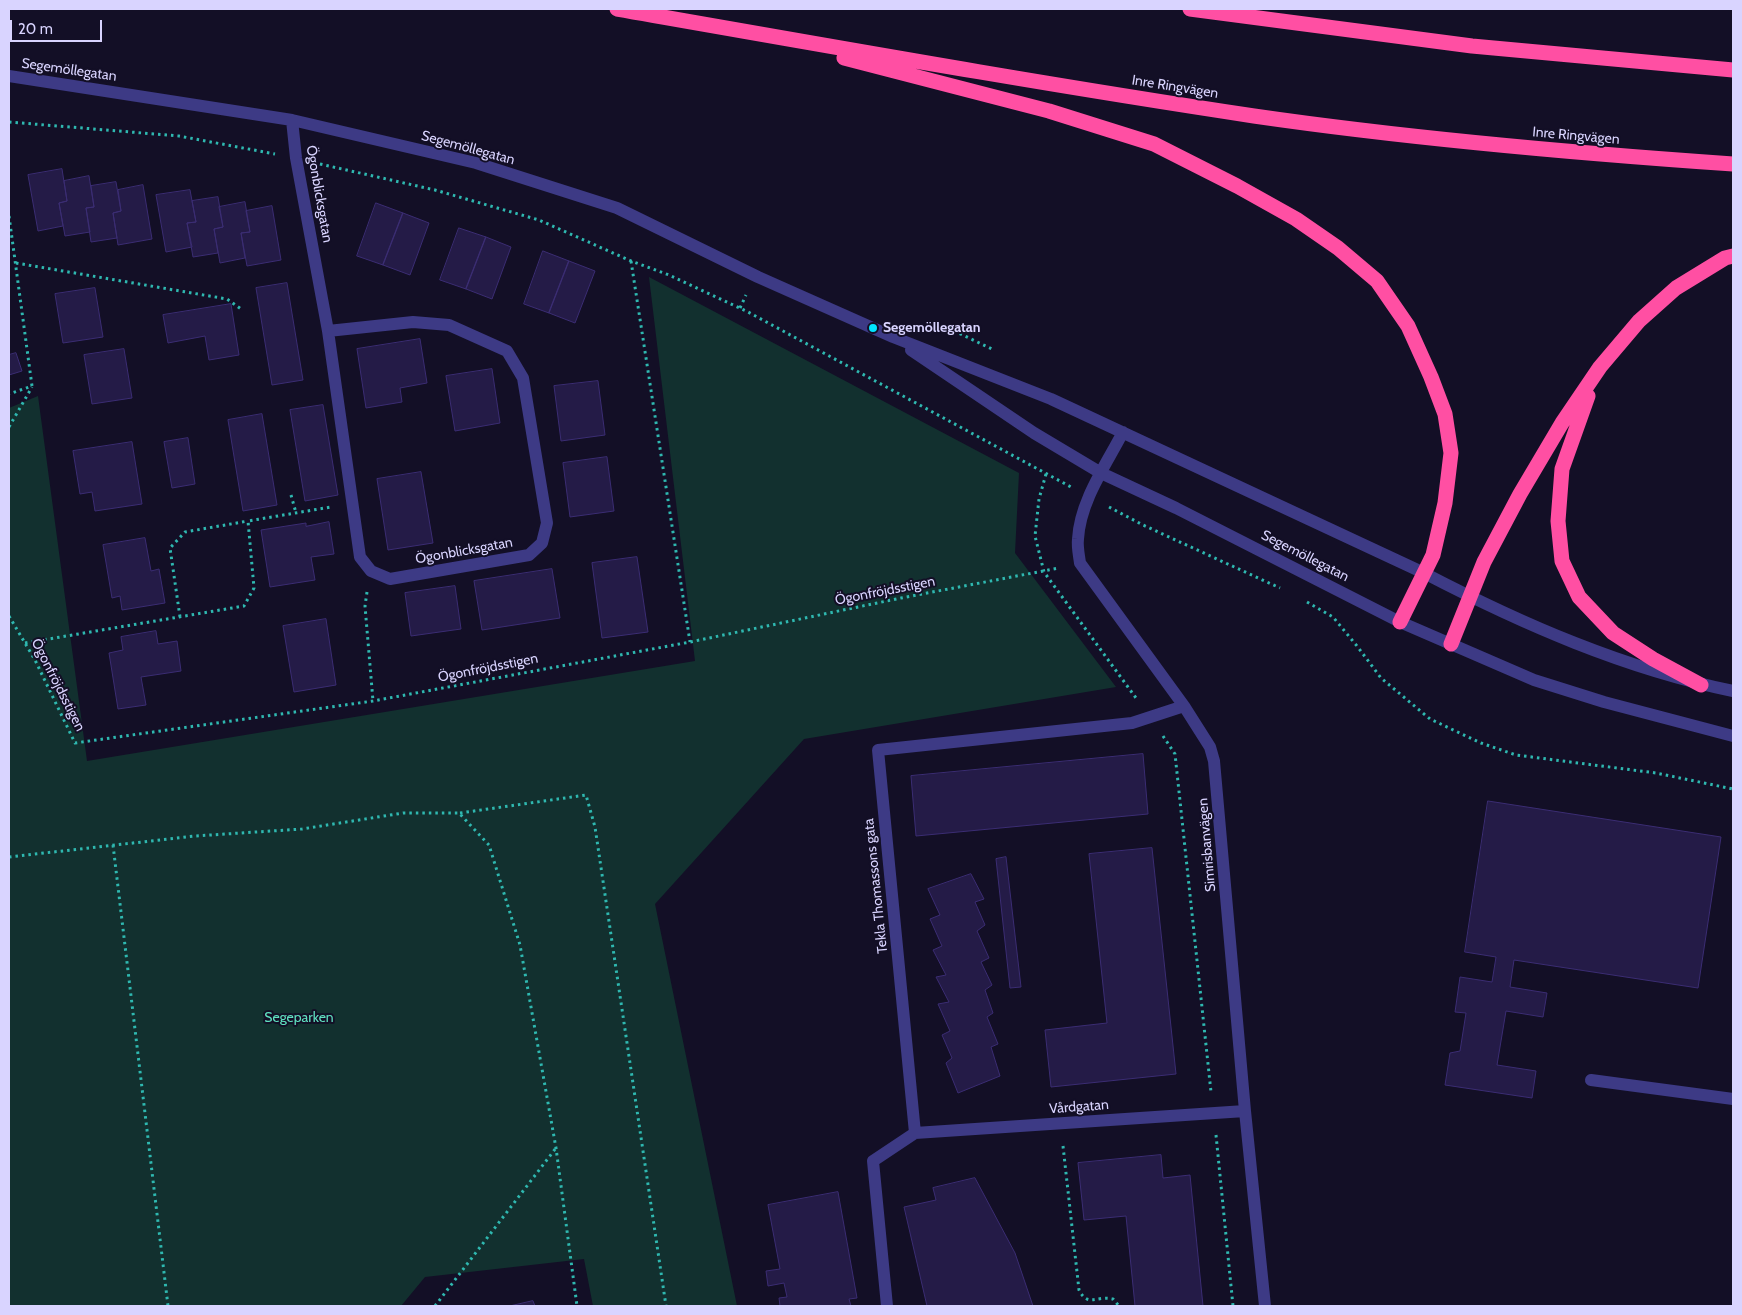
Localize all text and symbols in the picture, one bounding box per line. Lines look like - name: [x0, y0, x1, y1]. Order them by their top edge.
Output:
- scale bar: [12, 10, 105, 42]
- text: 20 m: [18, 20, 53, 38]
- street label: Segemöllegatan: [20, 55, 118, 85]
- street label: Inre Ringvägen: [1131, 72, 1219, 102]
- street label: Inre Ringvägen: [1532, 124, 1620, 148]
- street label: Segemöllegatan: [419, 127, 517, 169]
- street label: Ögonblicksgatan: [302, 144, 336, 244]
- place label: Segemöllegatan: [883, 320, 981, 336]
- marker: Segemöllegatan: [867, 322, 879, 334]
- street label: Segemöllegatan: [1258, 527, 1352, 585]
- street label: Ögonblicksgatan: [414, 534, 514, 568]
- street label: Ögonfröjdsstigen: [833, 573, 937, 609]
- street label: Ögonfröjdsstigen: [27, 636, 89, 734]
- street label: Ögonfröjdsstigen: [436, 650, 540, 686]
- street label: Simrisbanvägen: [1195, 797, 1219, 893]
- street label: Tekla Thomassons gata: [861, 818, 891, 954]
- park label: Segeparken: [264, 1010, 334, 1026]
- street label: Vårdgatan: [1049, 1097, 1109, 1117]

